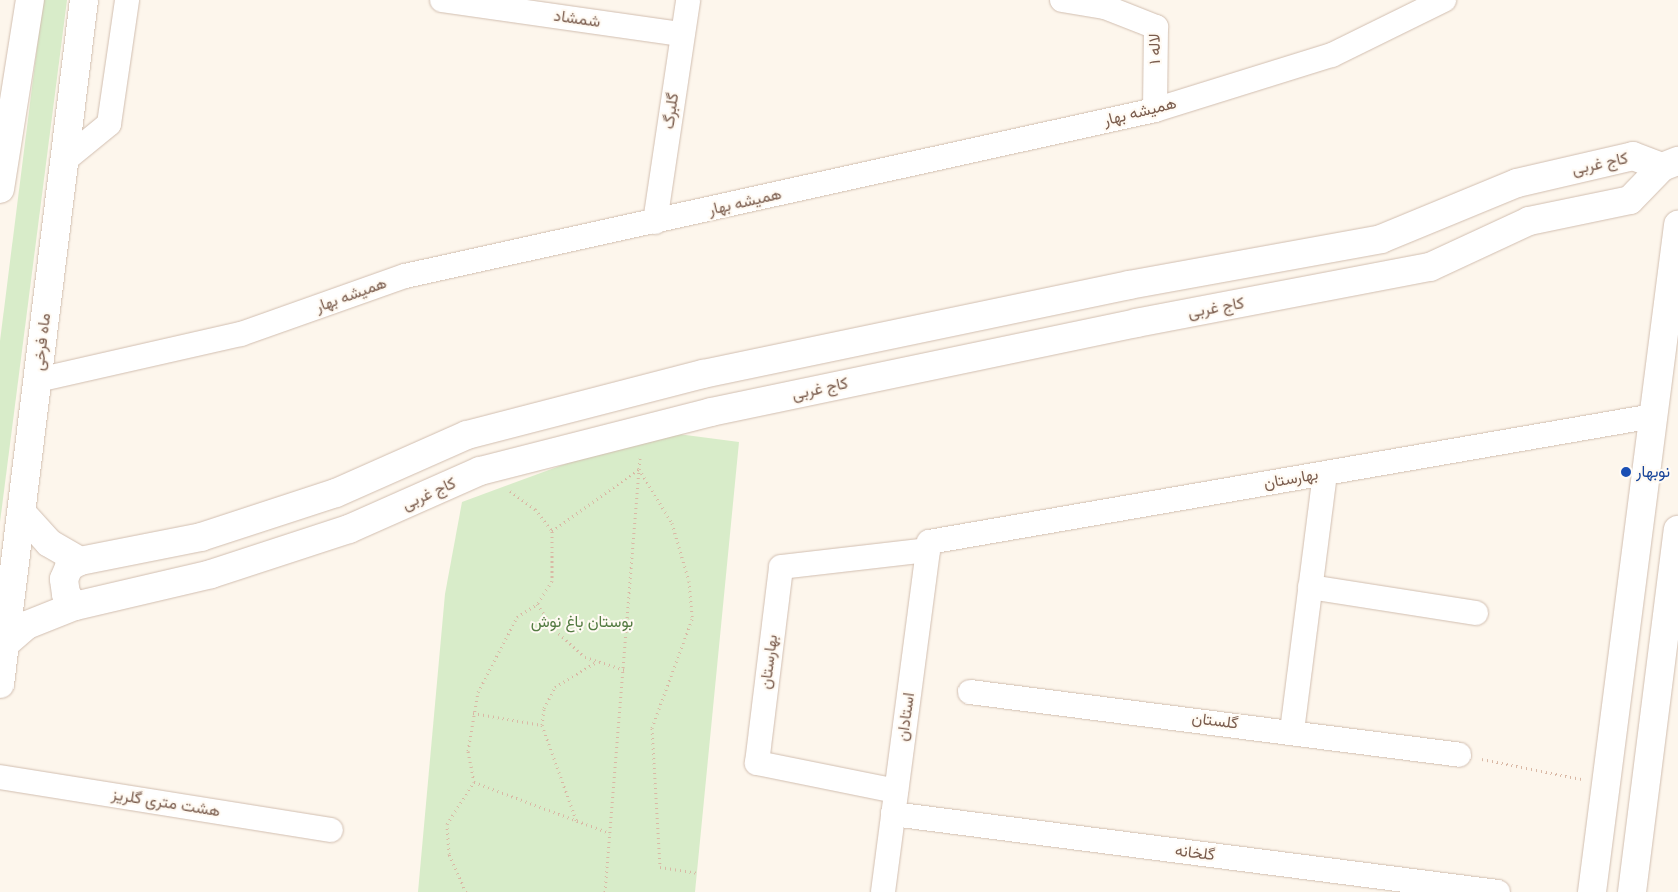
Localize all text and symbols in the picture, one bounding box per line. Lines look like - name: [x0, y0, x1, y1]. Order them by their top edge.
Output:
- street label: شمشاد: [552, 6, 602, 32]
- street label: لاله ۱: [1145, 33, 1165, 65]
- street label: گلبرگ: [659, 92, 683, 130]
- street label: همیشه بهار: [1102, 94, 1178, 130]
- street label: کاج غربی: [1570, 149, 1630, 179]
- street label: همیشه بهار: [707, 184, 783, 220]
- street label: همیشه بهار: [313, 273, 389, 317]
- street label: کاج غربی: [1186, 294, 1246, 322]
- street label: ماه فرخی: [29, 312, 55, 372]
- street label: کاج غربی: [790, 374, 850, 404]
- place label: نوبهار: [1636, 462, 1670, 482]
- street label: بهارستان: [1262, 465, 1320, 493]
- marker: نوبهار: [1620, 466, 1632, 478]
- street label: کاج غربی: [399, 474, 459, 514]
- park label: بوستان باغ نوش: [531, 612, 633, 632]
- street label: بهارستان: [756, 634, 782, 690]
- street label: استادان: [893, 691, 919, 743]
- street label: گلستان: [1191, 709, 1239, 733]
- street label: هشت متری گلریز: [110, 785, 222, 821]
- street label: گلخانه: [1174, 841, 1216, 865]

